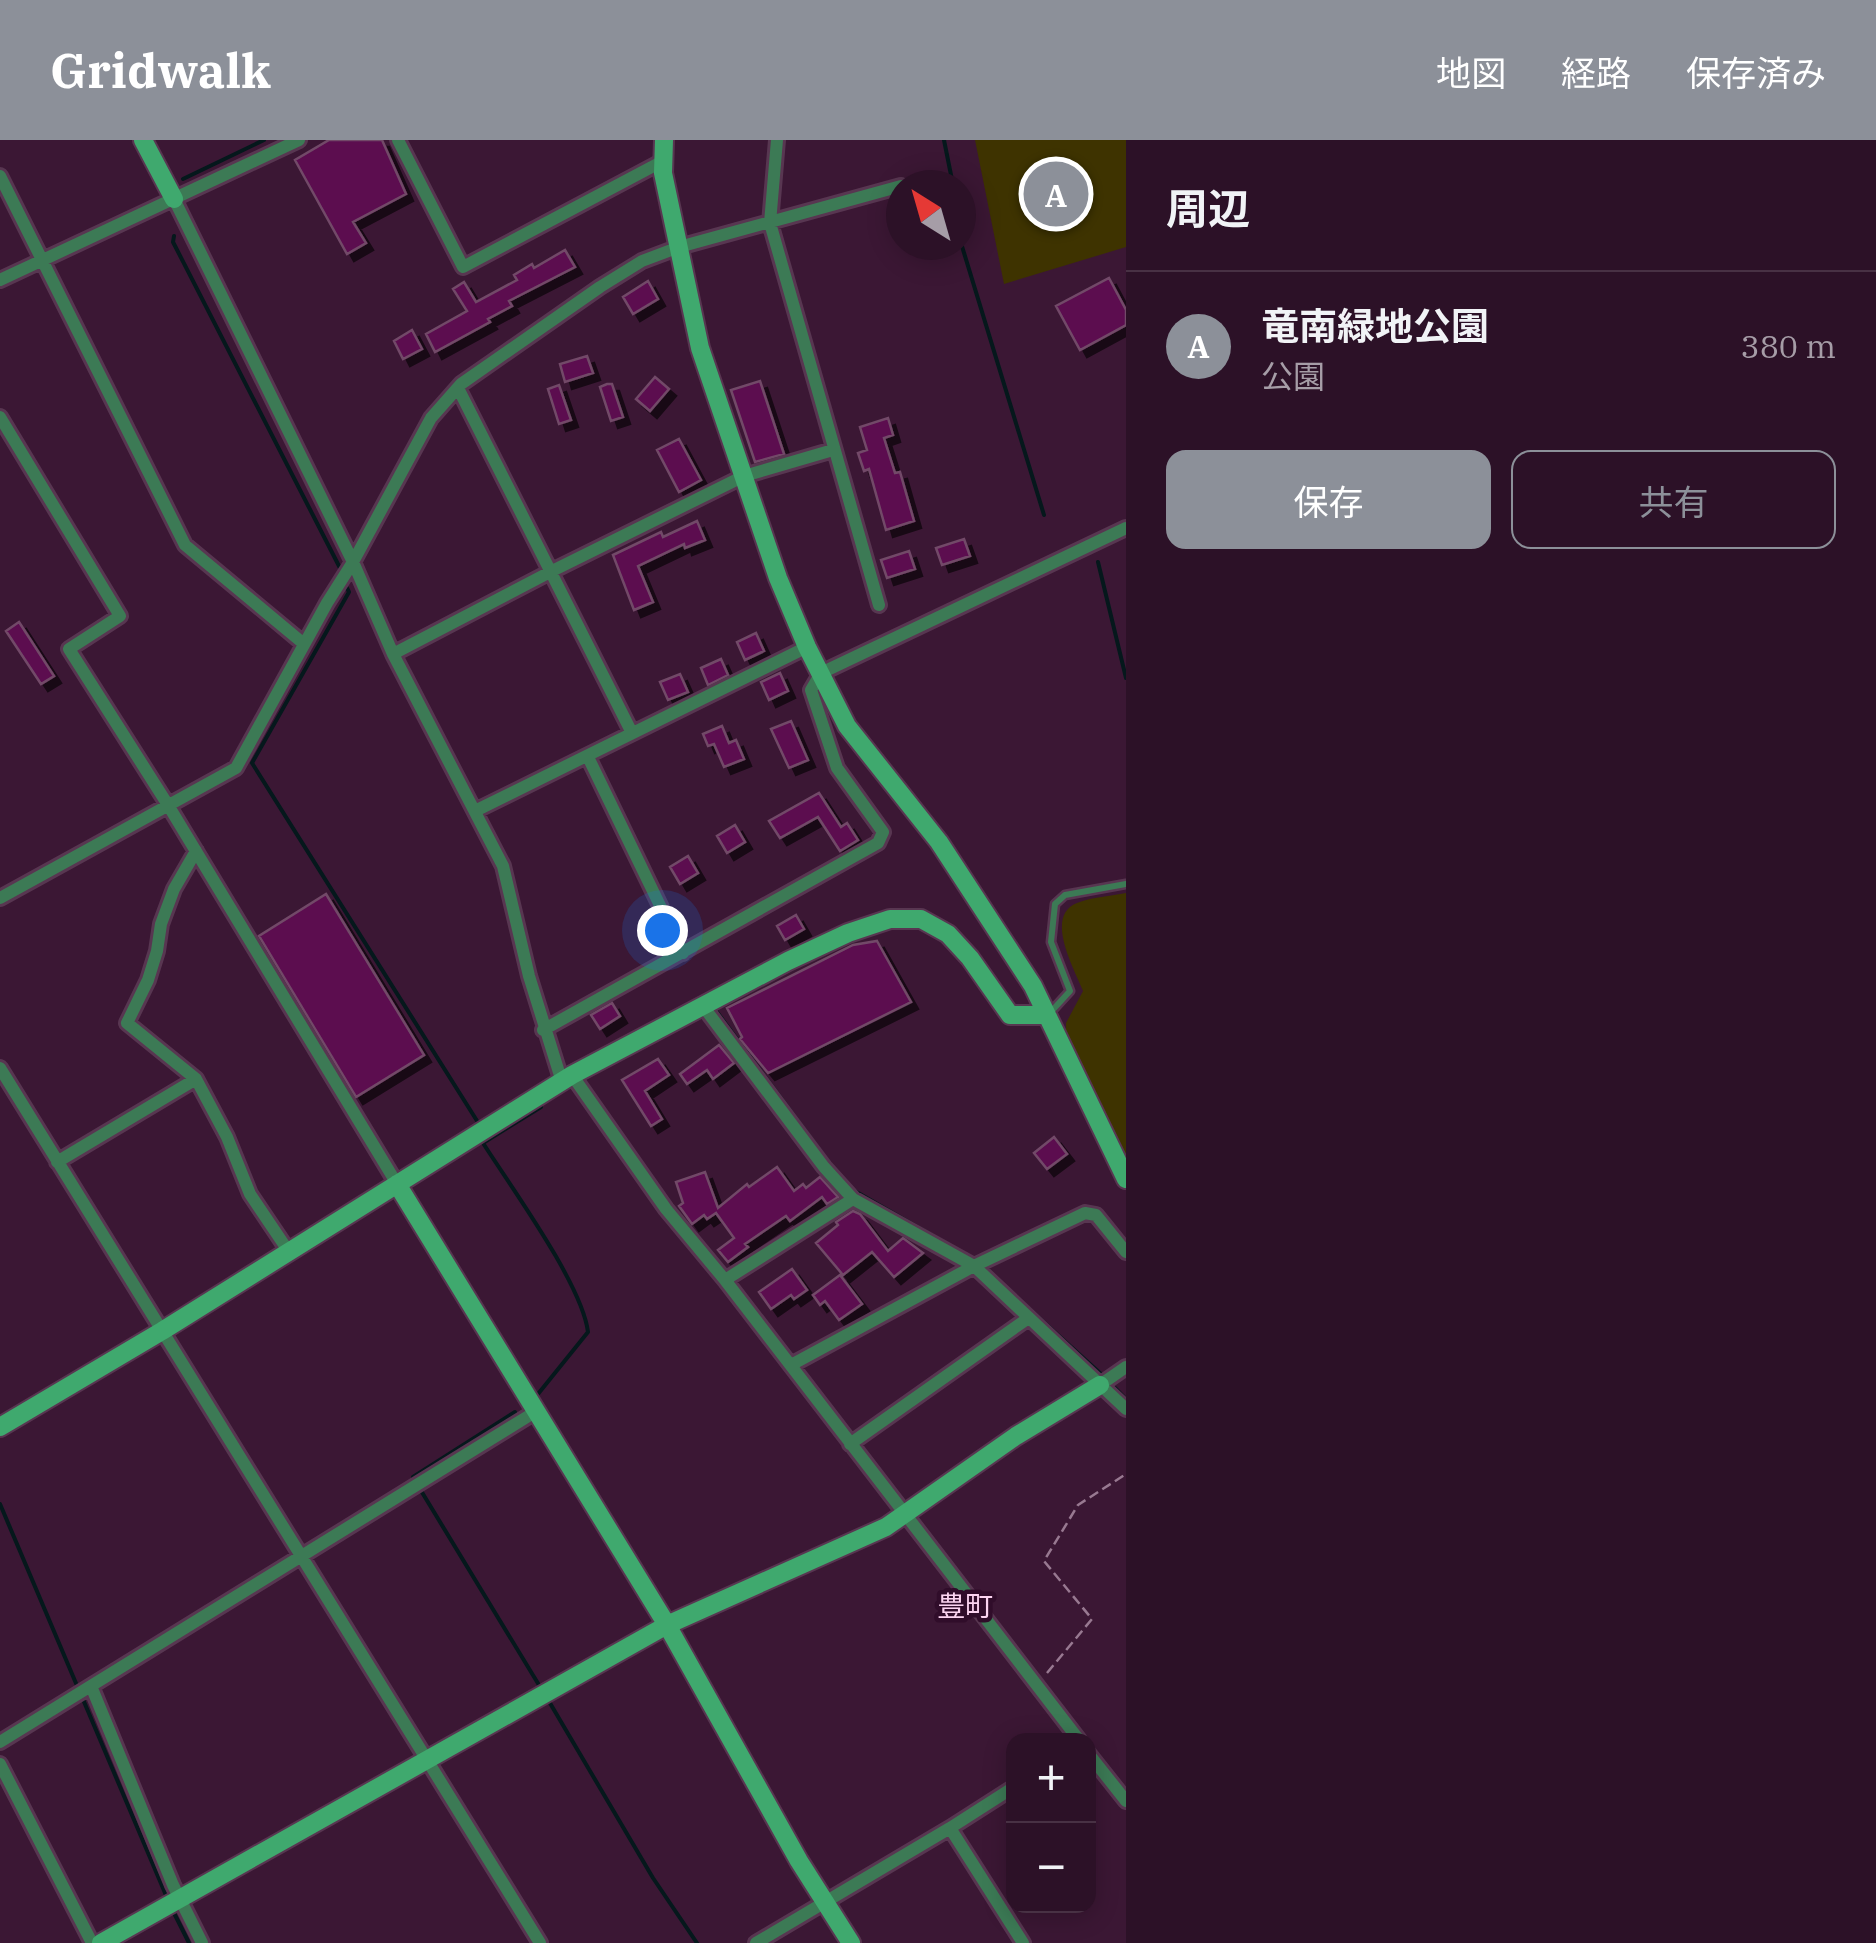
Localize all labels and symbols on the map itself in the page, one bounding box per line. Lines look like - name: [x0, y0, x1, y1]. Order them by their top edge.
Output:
- pin: A: [1024, 157, 1088, 232]
- north arrow: [886, 170, 976, 260]
- your location: [637, 905, 688, 956]
- district label: 豊町: [937, 1587, 993, 1624]

